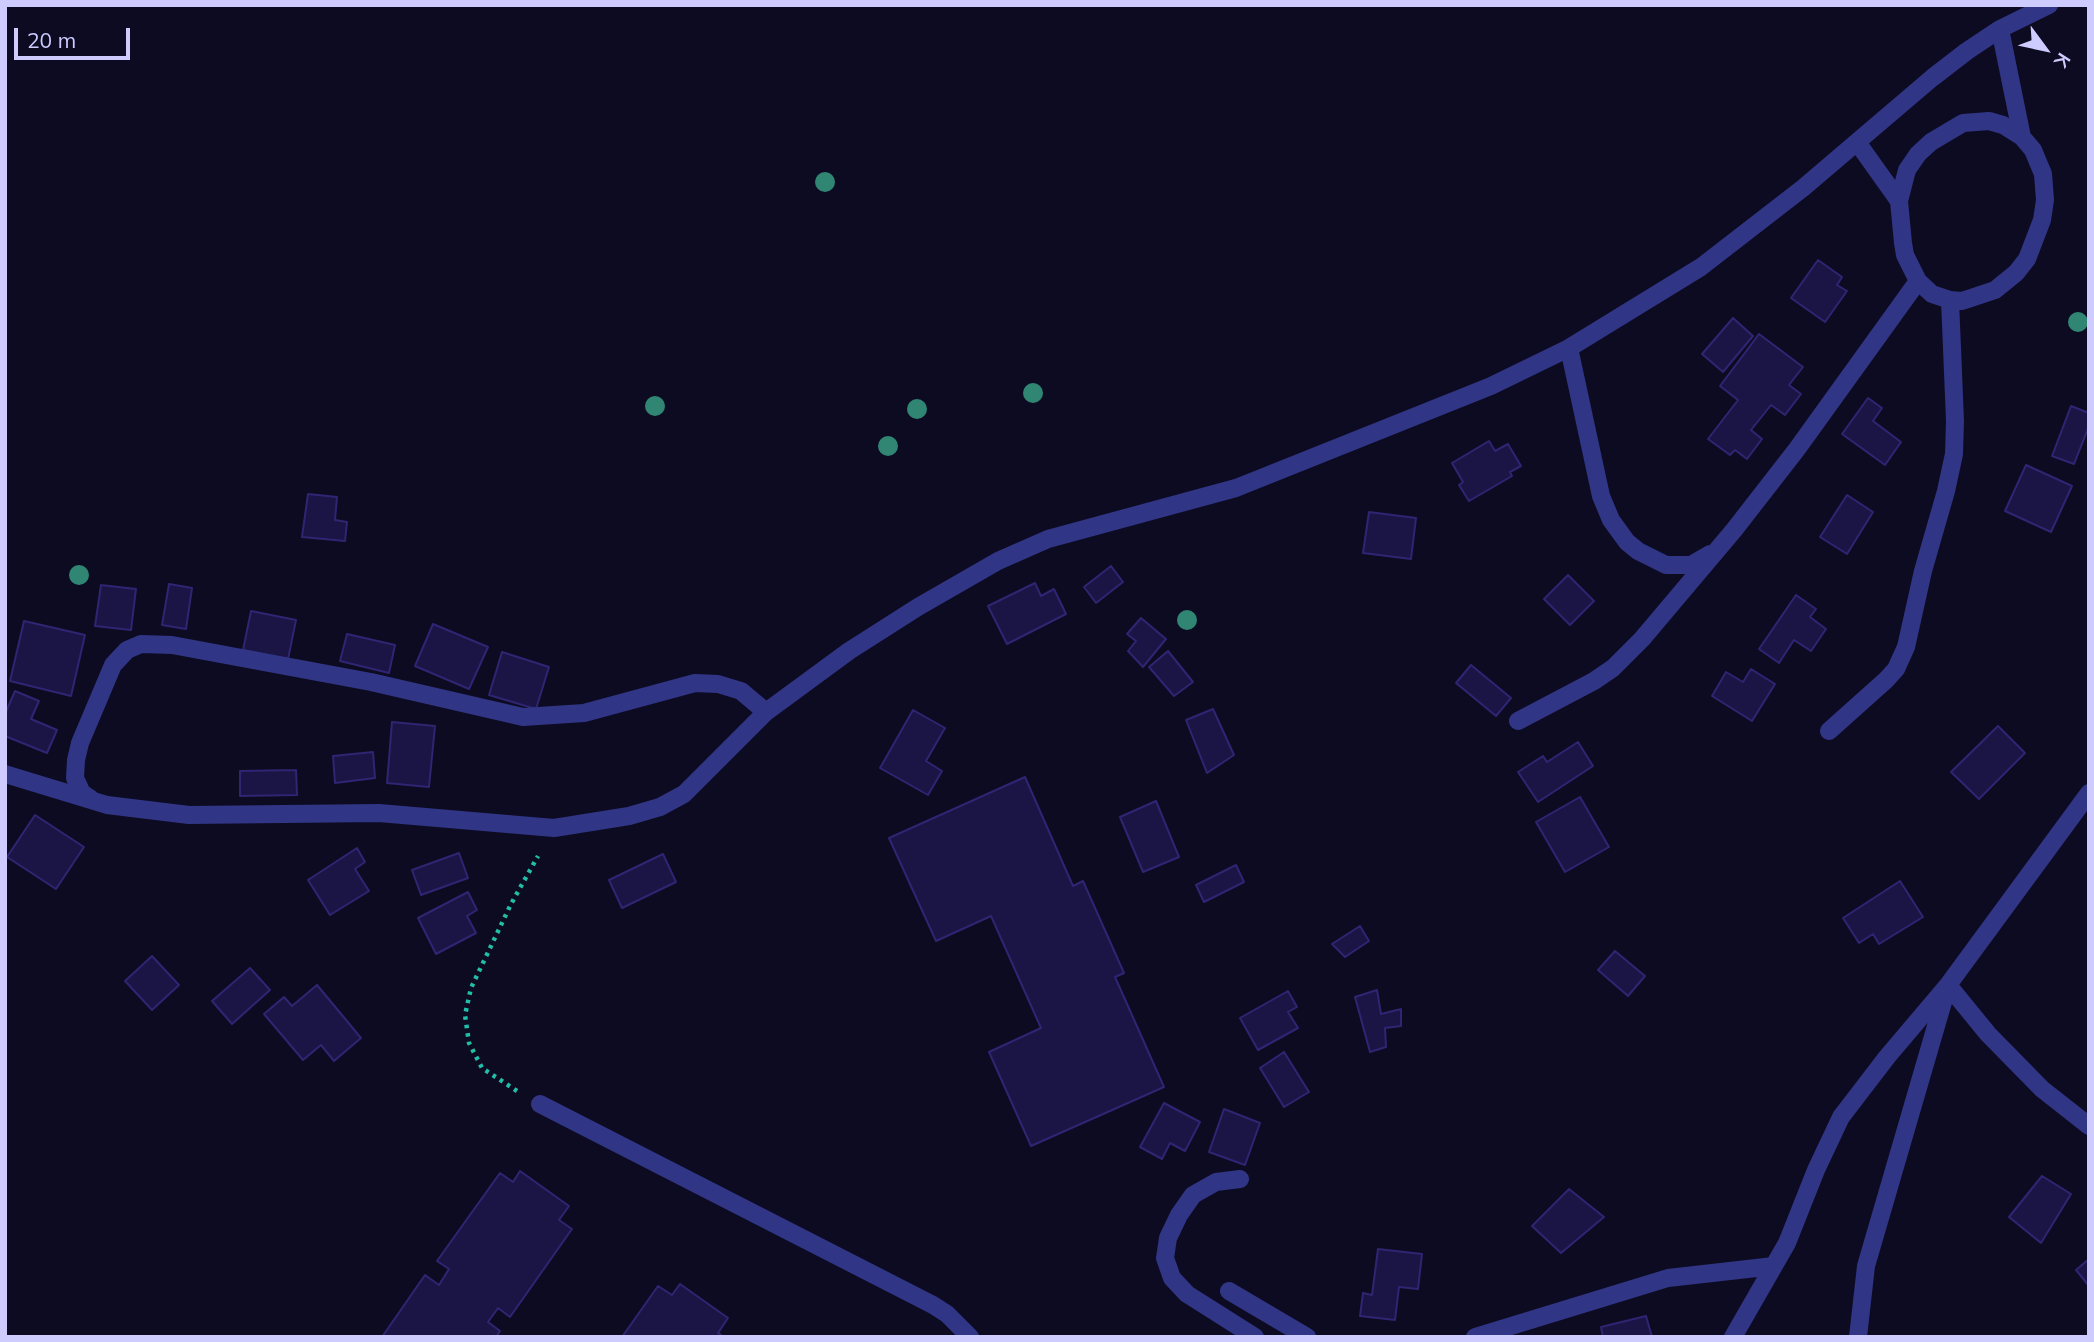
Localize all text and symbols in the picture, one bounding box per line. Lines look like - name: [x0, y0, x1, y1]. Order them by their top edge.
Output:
- scale bar: [18, 14, 133, 58]
- north arrow: [2010, 14, 2080, 84]
- text: 20 m: [27, 27, 76, 53]
- text: K: [2049, 49, 2076, 72]

